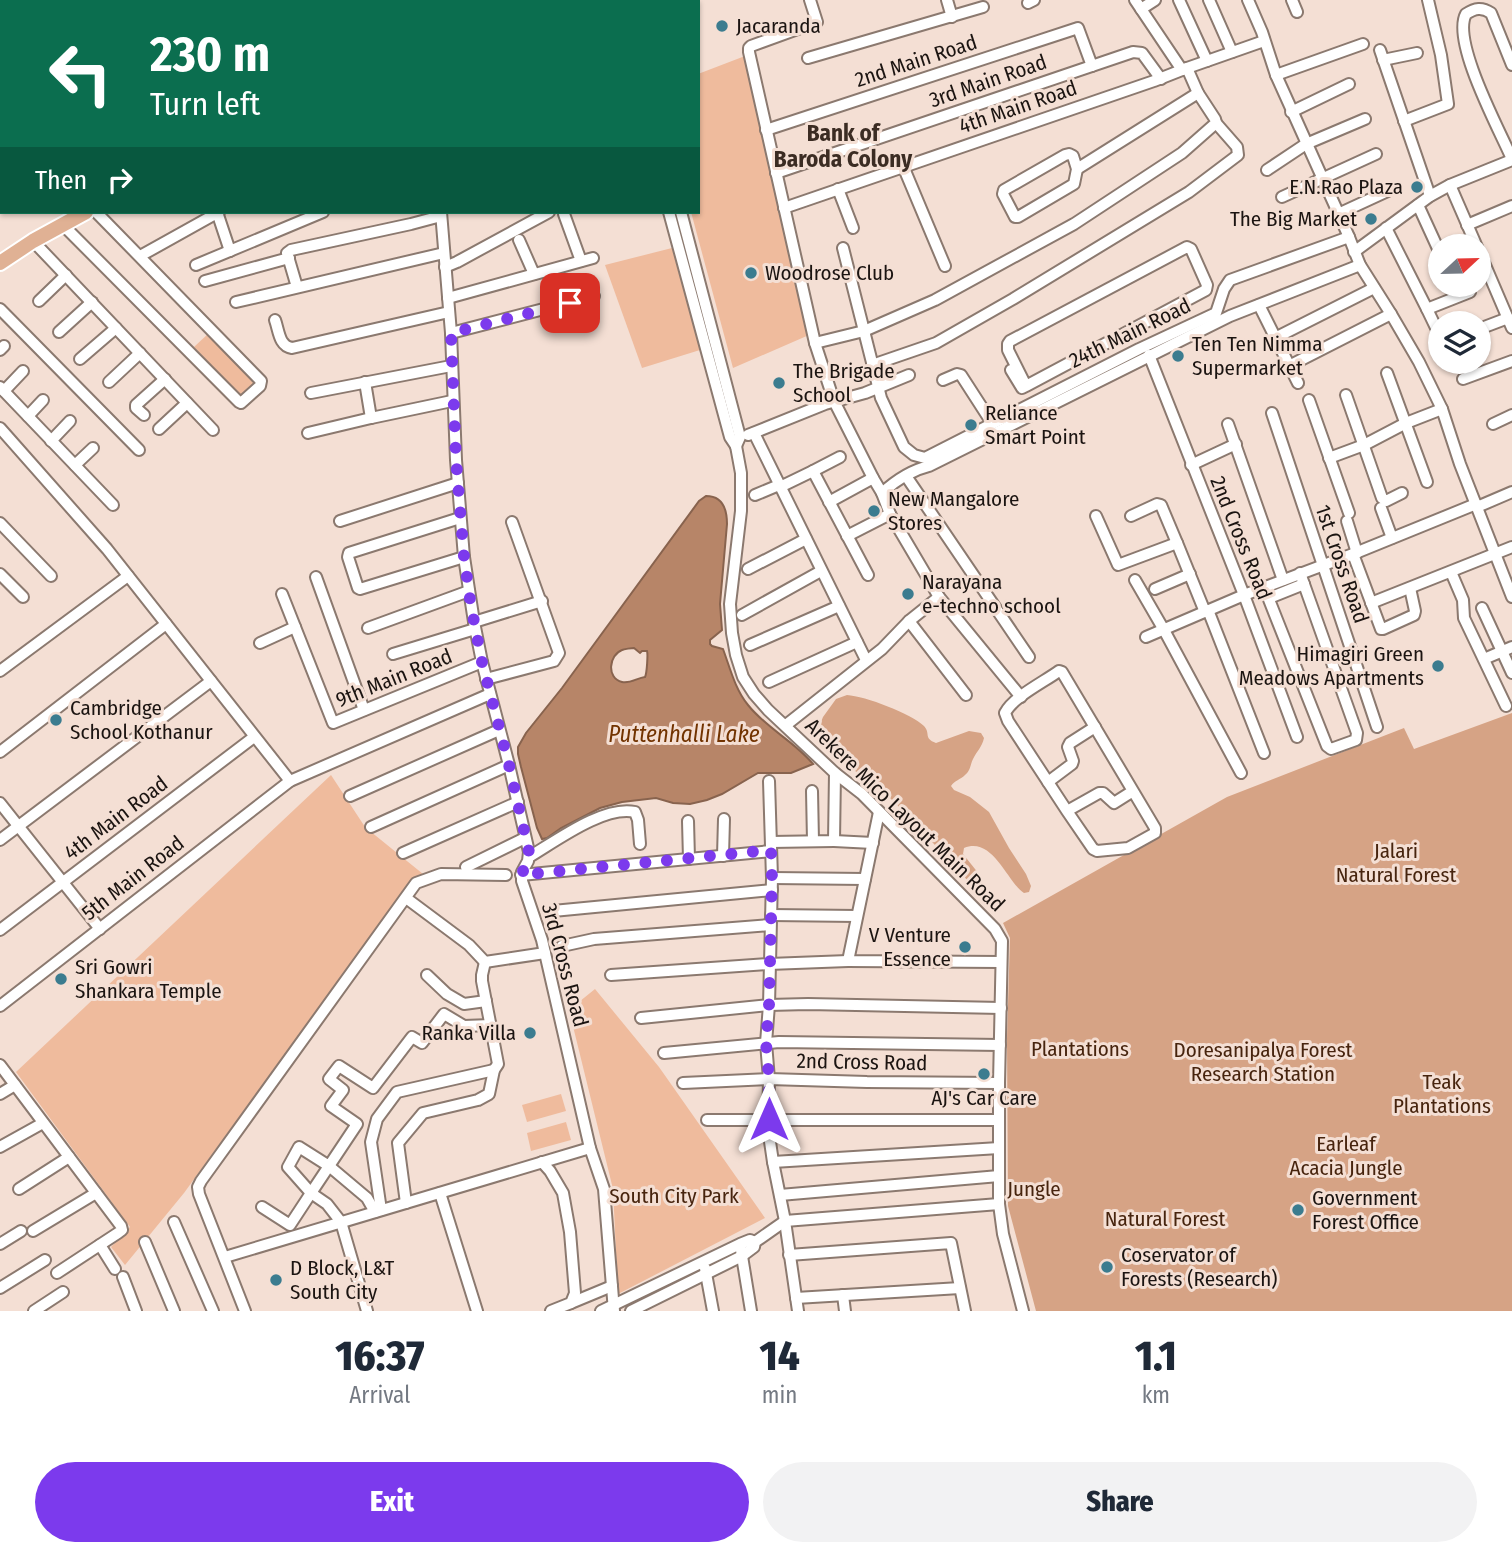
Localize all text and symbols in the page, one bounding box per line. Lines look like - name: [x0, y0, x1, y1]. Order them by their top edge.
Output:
- place label: Jacaranda: [736, 13, 821, 39]
- marker: Jacaranda: [714, 18, 730, 34]
- text: 230 m: [150, 25, 270, 84]
- icon: left: [35, 28, 126, 119]
- street label: 2nd Main Road: [852, 29, 980, 93]
- street label: 3rd Main Road: [926, 49, 1050, 113]
- street label: 4th Main Road: [956, 75, 1080, 139]
- text: Turn left: [150, 85, 260, 123]
- district label: Bank of Baroda Colony: [774, 119, 913, 173]
- icon: right: [101, 161, 139, 199]
- text: Then: [35, 165, 87, 196]
- place label: E.N.Rao Plaza: [1289, 174, 1403, 200]
- marker: E.N.Rao Plaza: [1409, 179, 1425, 195]
- place label: The Big Market: [1230, 206, 1357, 232]
- marker: The Big Market: [1363, 211, 1379, 227]
- north arrow: [1428, 234, 1491, 298]
- map controls: [1428, 234, 1491, 374]
- place label: Woodrose Club: [765, 260, 894, 286]
- marker: Woodrose Club: [743, 265, 759, 281]
- pin: [540, 273, 600, 333]
- icon: arrive: [551, 284, 589, 322]
- street label: 24th Main Road: [1065, 292, 1195, 374]
- button: layers: [1428, 311, 1491, 374]
- place label: Ten Ten Nimma Supermarket: [1192, 331, 1323, 381]
- marker: Ten Ten Nimma Supermarket: [1170, 348, 1186, 364]
- place label: The Brigade School: [793, 358, 895, 408]
- marker: The Brigade School: [771, 375, 787, 391]
- place label: Reliance Smart Point: [985, 400, 1086, 450]
- marker: Reliance Smart Point: [963, 417, 979, 433]
- street label: 2nd Cross Road: [1204, 472, 1278, 604]
- place label: New Mangalore Stores: [888, 486, 1019, 536]
- street label: 1st Cross Road: [1310, 501, 1374, 627]
- marker: New Mangalore Stores: [866, 503, 882, 519]
- place label: Narayana e-techno school: [922, 569, 1061, 619]
- marker: Narayana e-techno school: [900, 586, 916, 602]
- place label: Himagiri Green Meadows Apartments: [1239, 641, 1424, 691]
- street label: 9th Main Road: [332, 643, 456, 713]
- marker: Himagiri Green Meadows Apartments: [1430, 658, 1446, 674]
- place label: Cambridge School Kothanur: [70, 695, 213, 745]
- marker: Cambridge School Kothanur: [48, 712, 64, 728]
- street label: Arekere Mico Layout Main Road: [800, 713, 1010, 917]
- water label: Puttenhalli Lake: [608, 720, 760, 748]
- street label: 4th Main Road: [59, 771, 173, 865]
- street label: 5th Main Road: [77, 830, 189, 926]
- park label: Jalari Natural Forest: [1336, 838, 1456, 888]
- street label: 3rd Cross Road: [536, 900, 594, 1030]
- place label: V Venture Essence: [869, 922, 951, 972]
- marker: V Venture Essence: [957, 939, 973, 955]
- place label: Sri Gowri Shankara Temple: [75, 954, 222, 1004]
- marker: Sri Gowri Shankara Temple: [53, 971, 69, 987]
- place label: Ranka Villa: [421, 1020, 516, 1046]
- marker: Ranka Villa: [522, 1025, 538, 1041]
- park label: Plantations: [1031, 1036, 1129, 1062]
- park label: Doresanipalya Forest Research Station: [1174, 1037, 1353, 1087]
- street label: 2nd Cross Road: [796, 1048, 928, 1076]
- marker: AJ's Car Care: [976, 1066, 992, 1082]
- park label: Teak Plantations: [1393, 1069, 1491, 1119]
- position arrow: [732, 1082, 806, 1156]
- place label: AJ's Car Care: [931, 1085, 1037, 1111]
- park label: Earleaf Acacia Jungle: [1289, 1131, 1403, 1181]
- park label: Jungle: [1007, 1176, 1061, 1202]
- park label: South City Park: [609, 1183, 739, 1209]
- place label: Government Forest Office: [1312, 1185, 1419, 1235]
- marker: Government Forest Office: [1290, 1202, 1306, 1218]
- park label: Natural Forest: [1105, 1206, 1225, 1232]
- place label: Coservator of Forests (Research): [1121, 1242, 1278, 1292]
- place label: D Block, L&T South City: [290, 1255, 394, 1305]
- marker: Coservator of Forests (Research): [1099, 1259, 1115, 1275]
- marker: D Block, L&T South City: [268, 1272, 284, 1288]
- text: 16:37: [335, 1331, 424, 1381]
- text: 14: [760, 1331, 800, 1381]
- text: 1.1: [1135, 1331, 1177, 1381]
- text: Arrival: [349, 1381, 410, 1409]
- text: min: [762, 1381, 797, 1409]
- text: km: [1142, 1381, 1170, 1409]
- button: Exit: [35, 1462, 749, 1542]
- button: Share: [763, 1462, 1477, 1542]

